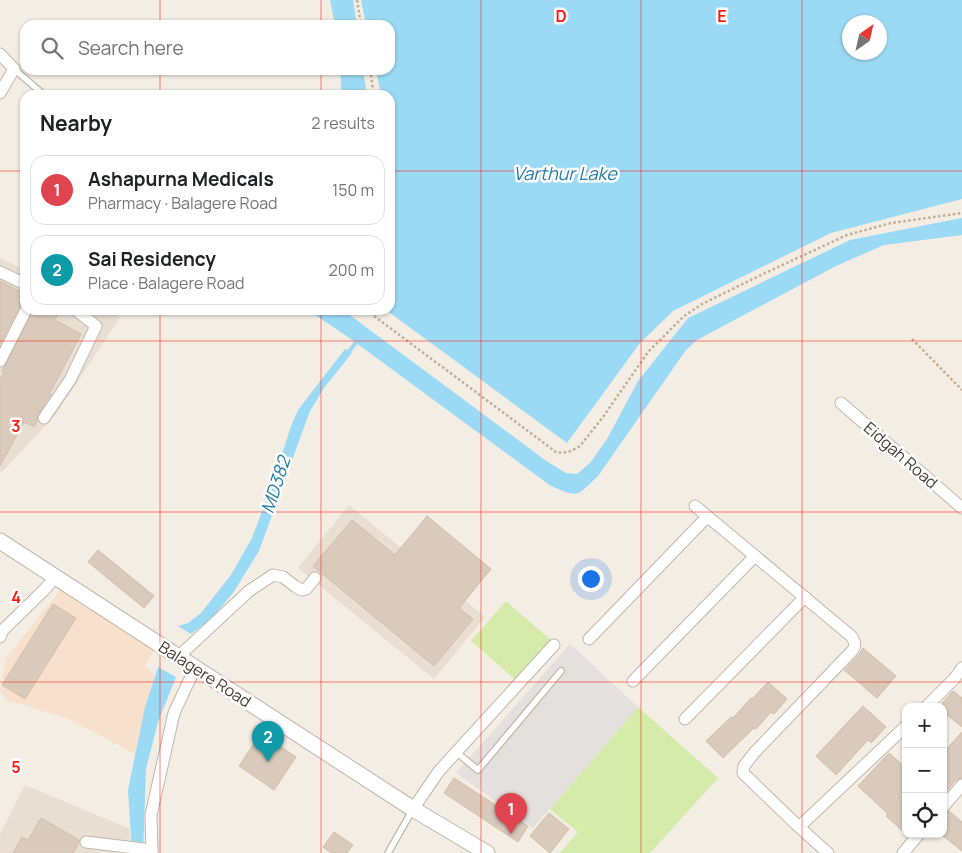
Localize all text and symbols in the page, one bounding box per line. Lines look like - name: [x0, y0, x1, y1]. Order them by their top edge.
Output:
- text: D: [555, 5, 567, 27]
- text: E: [717, 5, 727, 27]
- north arrow: [842, 15, 887, 60]
- search box: [20, 20, 395, 75]
- icon: search: [38, 34, 66, 62]
- text: Search here: [78, 35, 184, 61]
- text: Nearby: [40, 109, 112, 137]
- text: 2 results: [311, 112, 375, 134]
- water label: Varthur Lake: [513, 161, 618, 185]
- text: Ashapurna Medicals: [88, 166, 274, 192]
- text: 1: [53, 179, 61, 201]
- text: 150 m: [332, 179, 374, 201]
- text: Pharmacy · Balagere Road: [88, 192, 278, 214]
- text: Sai Residency: [88, 246, 216, 272]
- text: 2: [52, 259, 62, 281]
- text: 200 m: [329, 259, 374, 281]
- text: Place · Balagere Road: [88, 272, 245, 294]
- text: 3: [11, 415, 21, 437]
- street label: Eidgah Road: [859, 417, 943, 493]
- water label: MD382: [255, 452, 296, 516]
- your location: [578, 566, 604, 592]
- text: 4: [11, 586, 21, 608]
- street label: Balagere Road: [154, 636, 256, 712]
- map controls: [902, 703, 947, 838]
- button: +: [902, 703, 947, 748]
- pin: 2: [252, 721, 284, 762]
- button: −: [902, 748, 947, 793]
- text: 5: [11, 756, 21, 778]
- pin: 1: [495, 793, 527, 834]
- button: locate: [902, 793, 947, 838]

